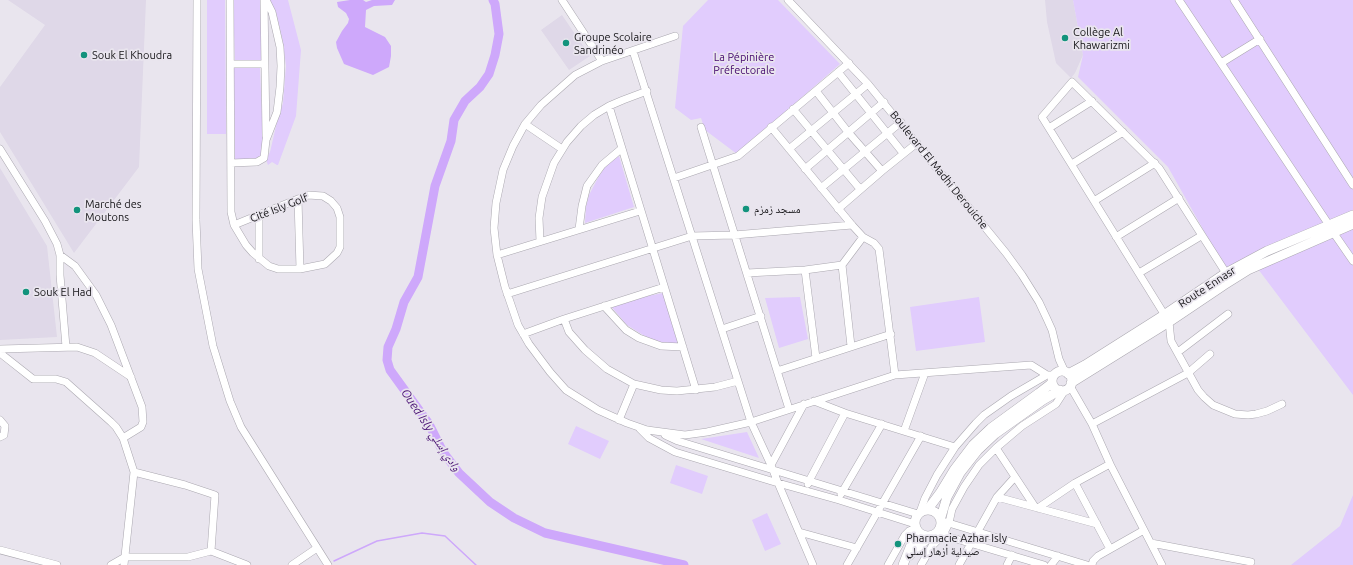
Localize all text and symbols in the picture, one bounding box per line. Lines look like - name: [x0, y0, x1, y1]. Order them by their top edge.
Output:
- place label: Collège Al Khawarizmi: [1073, 25, 1130, 51]
- place label: Groupe Scolaire Sandrinéo: [574, 30, 652, 56]
- marker: Collège Al Khawarizmi: [1060, 33, 1070, 43]
- marker: Groupe Scolaire Sandrinéo: [561, 38, 571, 48]
- place label: Souk El Khoudra: [92, 48, 172, 62]
- marker: Souk El Khoudra: [79, 50, 89, 60]
- park label: La Pépinière Préfectorale: [713, 50, 775, 76]
- street label: Boulevard El Madhi Derouiche: [887, 108, 991, 232]
- street label: Cité Isly Golf: [248, 191, 310, 225]
- place label: Marché des Moutons: [85, 197, 142, 223]
- place label: مسجد زمزم: [754, 202, 800, 216]
- marker: مسجد زمزم: [741, 204, 751, 214]
- marker: Marché des Moutons: [72, 205, 82, 215]
- street label: Route Ennasr: [1176, 264, 1238, 310]
- place label: Souk El Had: [34, 285, 92, 299]
- marker: Souk El Had: [21, 287, 31, 297]
- water label: Oued Isly وادي إسلي: [398, 386, 464, 474]
- place label: Pharmacie Azhar Isly صيدلية أزهار إسلي: [906, 531, 1007, 557]
- marker: Pharmacie Azhar Isly صيدلية أزهار إسلي: [893, 539, 903, 549]

